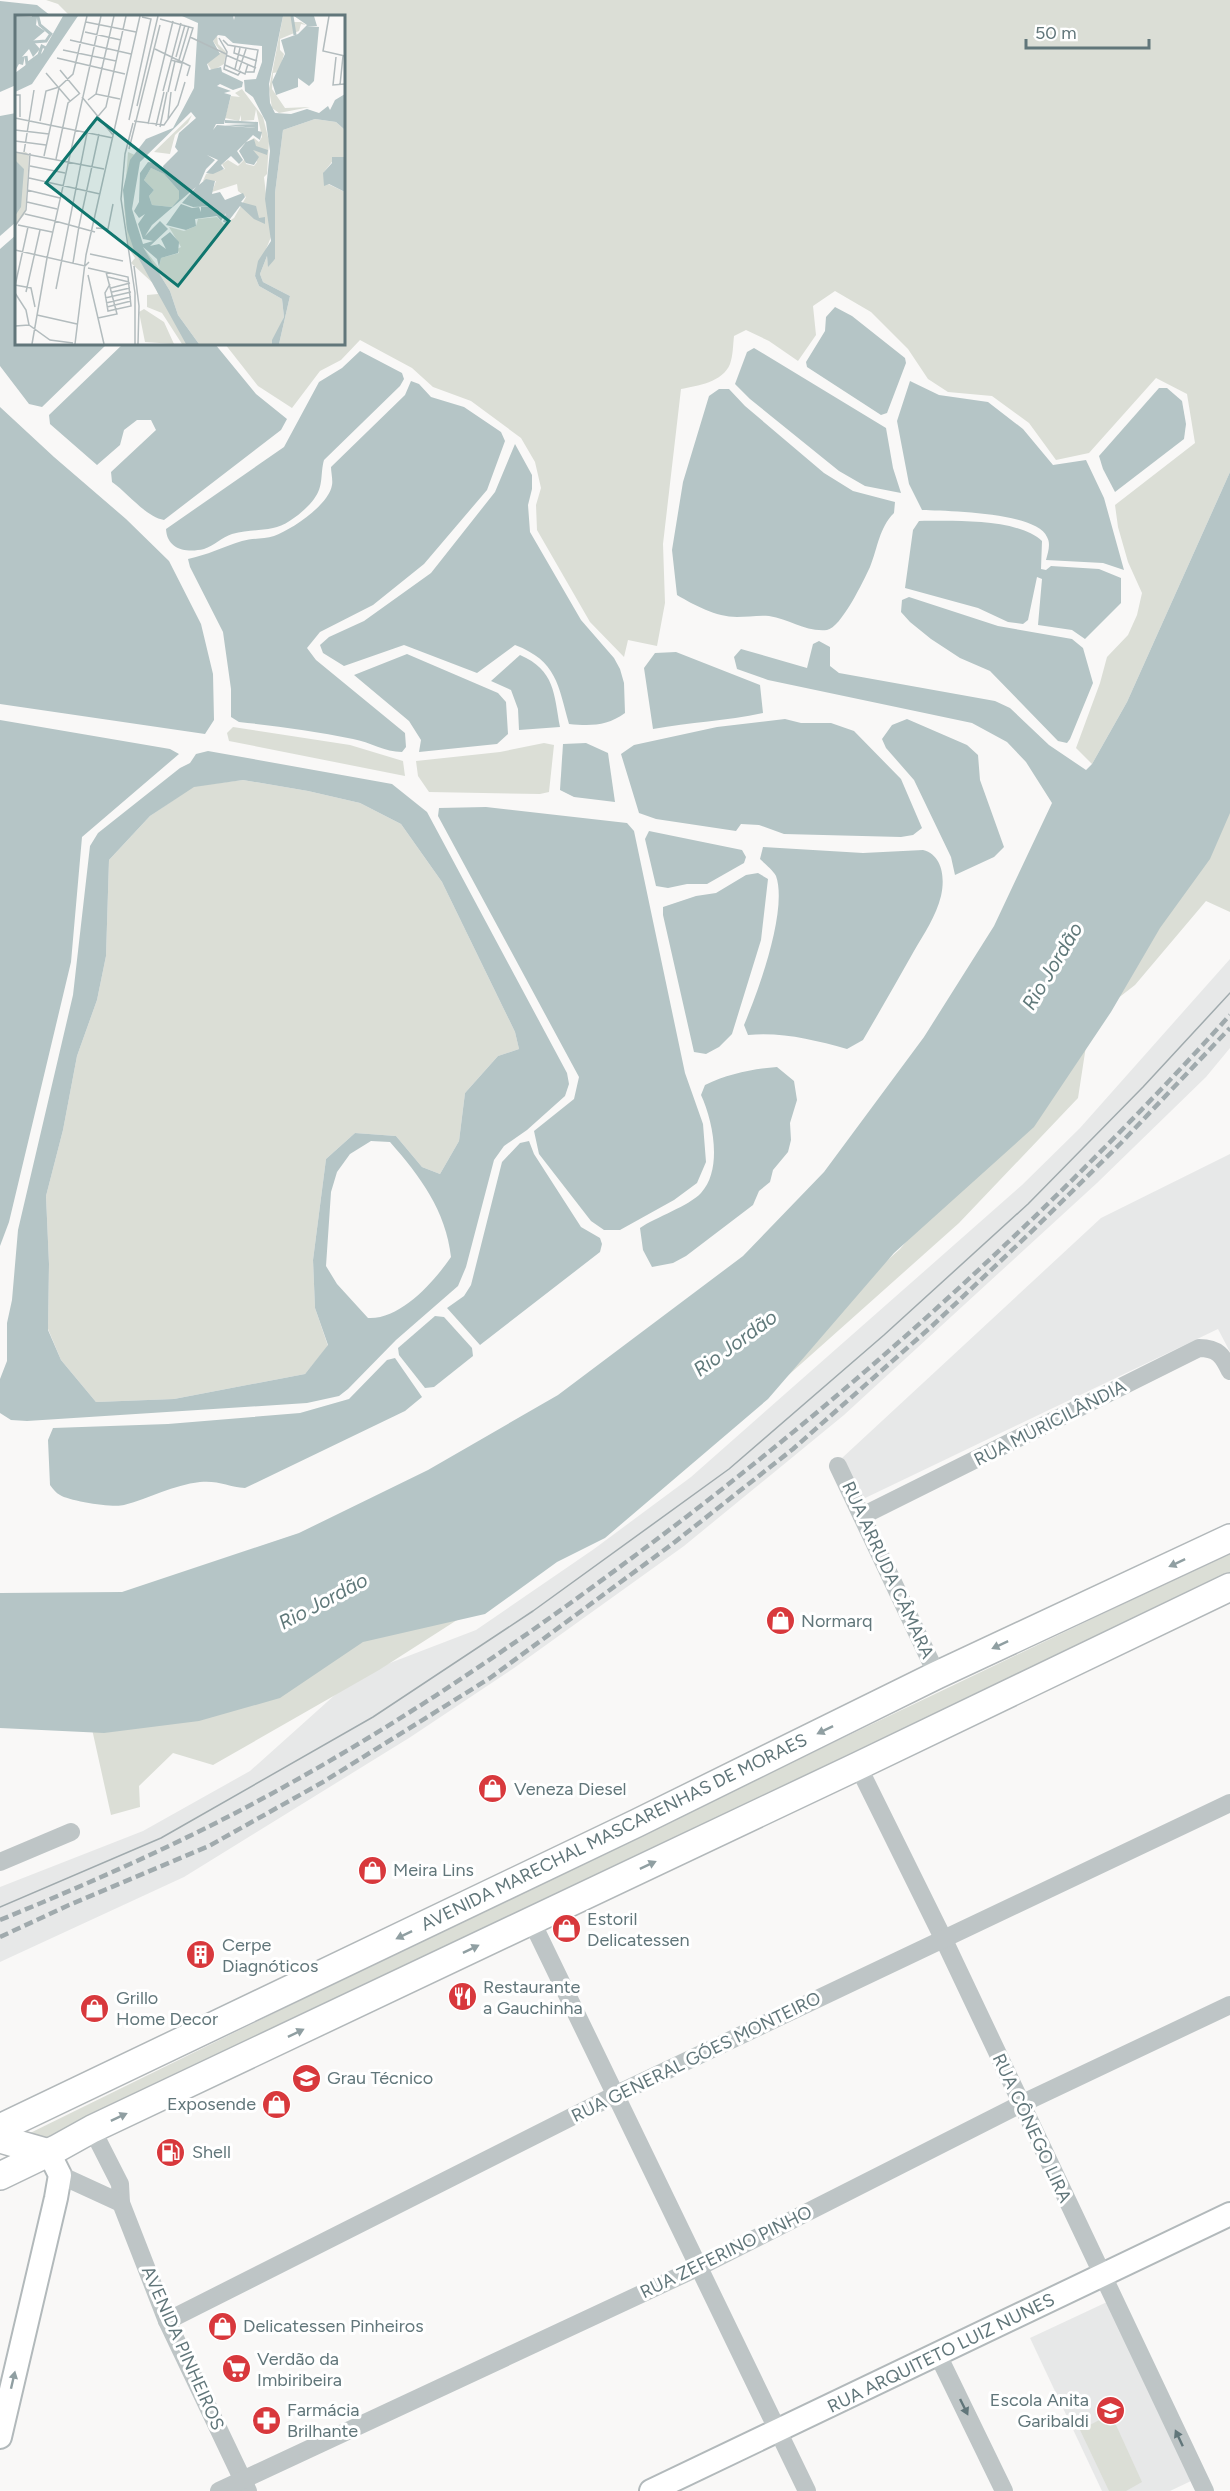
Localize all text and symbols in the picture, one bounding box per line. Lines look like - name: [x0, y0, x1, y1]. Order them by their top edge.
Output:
- scale bar: [1026, 12, 1149, 50]
- inset map: [15, 15, 345, 345]
- text: 50 m: [1035, 22, 1077, 44]
- water label: Rio Jordão: [1017, 918, 1088, 1014]
- water label: Rio Jordão: [688, 1304, 782, 1381]
- street label: RUA MURICILÂNDIA: [970, 1375, 1130, 1471]
- street label: RUA ARRUDA CÂMARA: [837, 1478, 939, 1662]
- one-way arrow: [1168, 1559, 1185, 1568]
- water label: Rio Jordão: [274, 1567, 372, 1634]
- shop icon: Normarq: [764, 1605, 796, 1637]
- place label: Normarq: [801, 1610, 872, 1632]
- one-way arrow: [992, 1641, 1009, 1650]
- one-way arrow: [816, 1725, 833, 1735]
- street label: AVENIDA MARECHAL MASCARENHAS DE MORAES: [417, 1729, 811, 1935]
- shop icon: Veneza Diesel: [477, 1773, 509, 1805]
- place label: Veneza Diesel: [514, 1778, 626, 1800]
- shop icon: Meira Lins: [356, 1854, 388, 1886]
- place label: Meira Lins: [393, 1859, 474, 1881]
- one-way arrow: [639, 1861, 656, 1870]
- place label: Estoril Delicatessen: [587, 1908, 690, 1951]
- shop icon: Estoril Delicatessen: [550, 1913, 582, 1945]
- one-way arrow: [395, 1930, 412, 1939]
- place label: Cerpe Diagnóticos: [222, 1934, 318, 1977]
- building icon: Cerpe Diagnóticos: [185, 1939, 217, 1971]
- one-way arrow: [463, 1944, 480, 1954]
- place label: Restaurante a Gauchinha: [483, 1976, 583, 2019]
- restaurant icon: Restaurante a Gauchinha: [446, 1981, 478, 2013]
- place label: Grillo Home Decor: [116, 1987, 218, 2030]
- street label: RUA GENERAL GÓES MONTEIRO: [568, 1987, 824, 2127]
- shop icon: Grillo Home Decor: [79, 1992, 111, 2024]
- one-way arrow: [287, 2029, 304, 2038]
- street label: RUA CÔNEGO LIRA: [988, 2050, 1076, 2206]
- school or university icon: Grau Técnico: [290, 2062, 322, 2094]
- place label: Grau Técnico: [327, 2067, 433, 2089]
- shop icon: Exposende: [261, 2088, 293, 2120]
- place label: Exposende: [167, 2093, 256, 2115]
- one-way arrow: [111, 2112, 128, 2121]
- fuel station icon: Shell: [155, 2136, 187, 2168]
- place label: Shell: [192, 2141, 231, 2163]
- street label: RUA ZEFERINO PINHO: [636, 2201, 816, 2303]
- street label: AVENIDA PINHEIROS: [137, 2263, 229, 2433]
- street label: RUA ARQUITETO LUIZ NUNES: [824, 2288, 1058, 2418]
- shop icon: Delicatessen Pinheiros: [206, 2310, 238, 2342]
- place label: Delicatessen Pinheiros: [243, 2315, 424, 2337]
- place label: Verdão da Imbiribeira: [257, 2348, 342, 2391]
- supermarket icon: Verdão da Imbiribeira: [220, 2353, 252, 2385]
- one-way arrow: [9, 2371, 18, 2390]
- place label: Escola Anita Garibaldi: [990, 2389, 1089, 2432]
- school or university icon: Escola Anita Garibaldi: [1094, 2394, 1126, 2426]
- place label: Farmácia Brilhante: [287, 2399, 360, 2442]
- one-way arrow: [959, 2399, 968, 2416]
- pharmacy icon: Farmácia Brilhante: [250, 2404, 282, 2436]
- one-way arrow: [1175, 2430, 1184, 2447]

